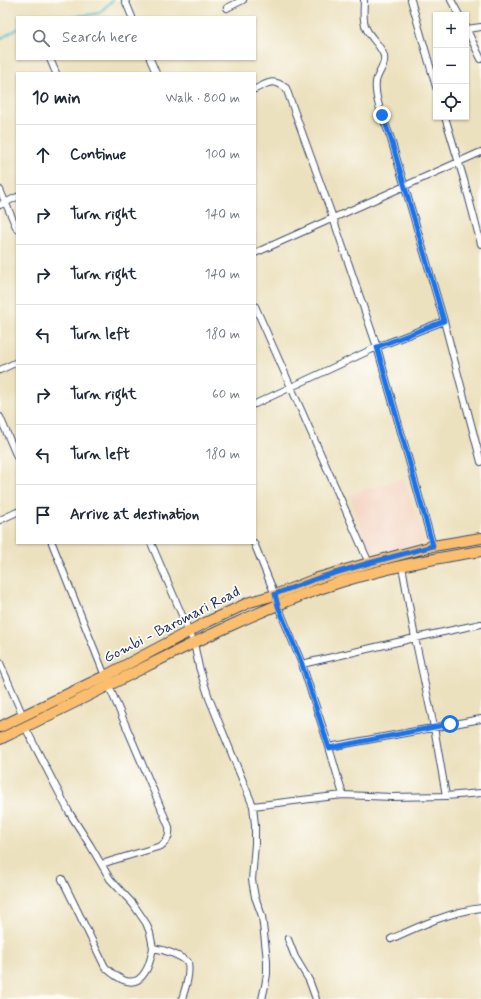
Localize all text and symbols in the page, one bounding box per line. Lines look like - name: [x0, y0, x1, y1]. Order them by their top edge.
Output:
- map controls: [433, 12, 469, 120]
- button: +: [433, 12, 469, 48]
- search box: [16, 16, 256, 60]
- icon: search: [30, 27, 52, 49]
- text: Search here: [62, 28, 138, 48]
- button: −: [433, 48, 469, 84]
- button: locate: [433, 84, 469, 120]
- text: 10 min: [32, 87, 81, 109]
- text: Walk · 800 m: [165, 90, 240, 107]
- route end: [373, 106, 391, 124]
- icon: ahead: [32, 144, 54, 166]
- text: Continue: [70, 145, 126, 165]
- text: 100 m: [205, 146, 240, 163]
- icon: right: [32, 204, 54, 226]
- text: Turn right: [70, 205, 137, 225]
- text: 140 m: [205, 206, 240, 223]
- icon: right: [32, 264, 54, 286]
- text: Turn right: [70, 265, 137, 285]
- text: 140 m: [205, 266, 240, 283]
- icon: left: [32, 324, 54, 346]
- text: Turn left: [70, 325, 130, 345]
- text: 180 m: [205, 326, 240, 343]
- icon: right: [32, 384, 54, 406]
- text: Turn right: [70, 385, 137, 405]
- text: 60 m: [212, 386, 240, 403]
- icon: left: [32, 444, 54, 466]
- text: Turn left: [70, 445, 130, 465]
- text: 180 m: [205, 446, 240, 463]
- icon: arrive: [32, 504, 54, 526]
- text: Arrive at destination: [70, 505, 199, 525]
- street label: Gombi - Baromari Road: [101, 582, 244, 668]
- route start: [441, 715, 459, 733]

